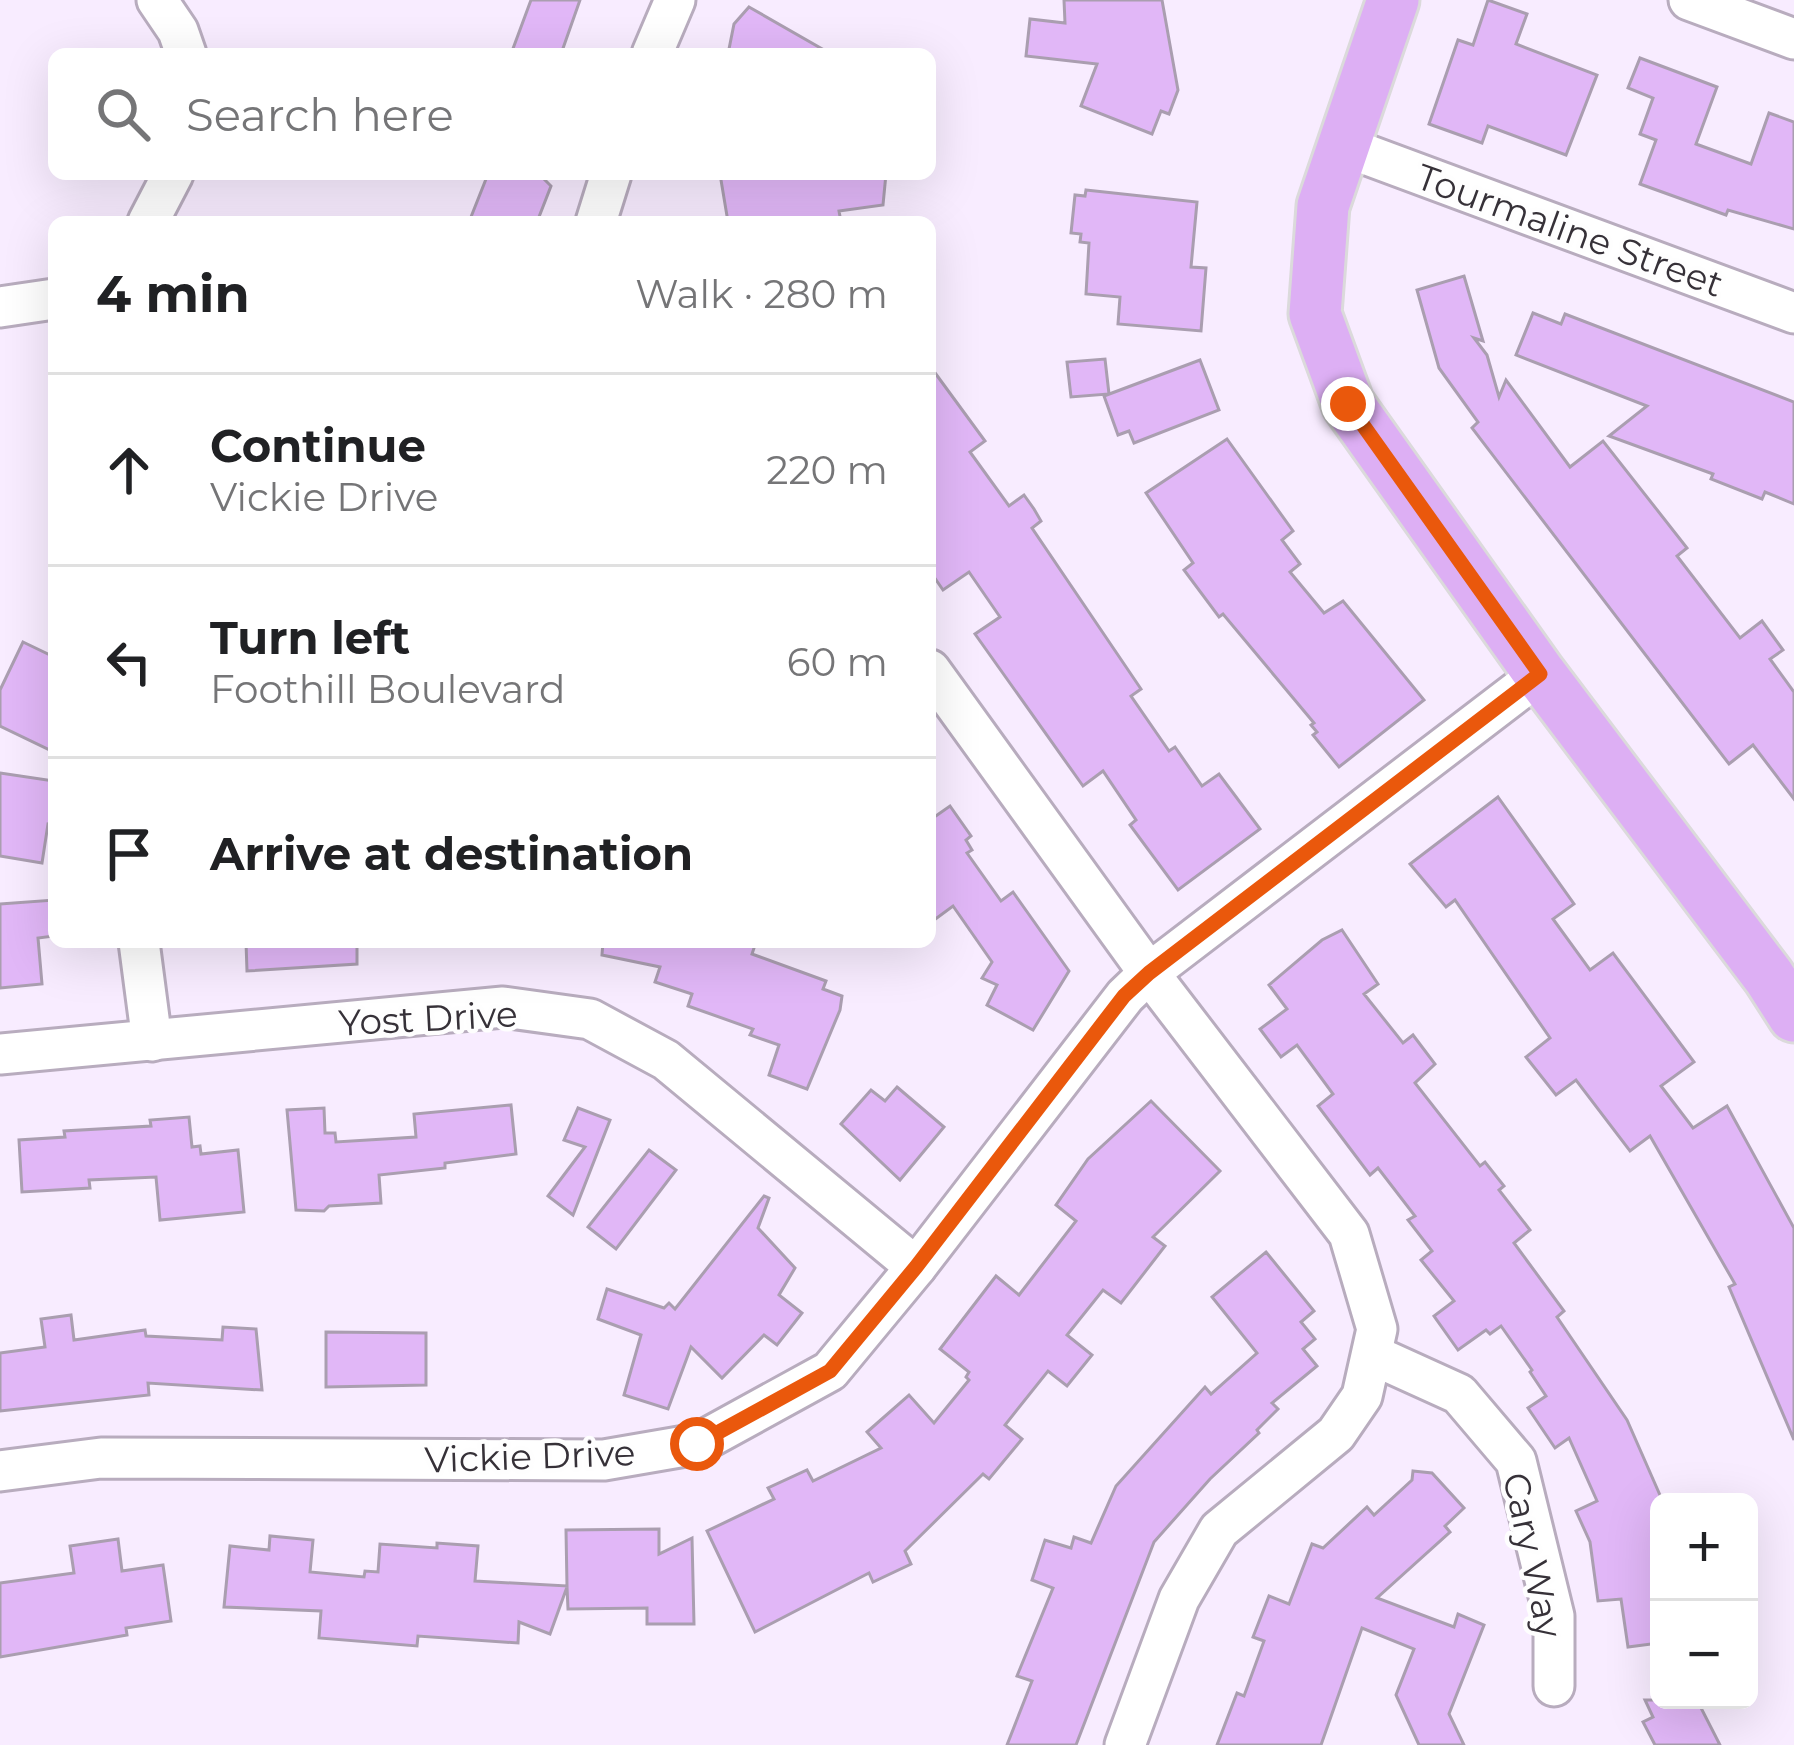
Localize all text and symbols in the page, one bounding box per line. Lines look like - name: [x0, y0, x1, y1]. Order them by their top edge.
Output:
- search box: [48, 48, 936, 180]
- icon: search: [90, 81, 156, 147]
- text: Search here: [186, 87, 454, 142]
- street label: Tourmaline Street: [1411, 154, 1729, 306]
- text: 4 min: [96, 263, 250, 325]
- text: Walk · 280 m: [635, 270, 888, 318]
- route end: [1321, 377, 1375, 431]
- text: Continue: [210, 418, 426, 473]
- icon: ahead: [96, 437, 162, 503]
- text: 220 m: [766, 446, 888, 494]
- text: Vickie Drive: [210, 473, 438, 521]
- text: Turn left: [210, 610, 410, 665]
- icon: left: [96, 629, 162, 695]
- text: 60 m: [787, 638, 888, 686]
- text: Foothill Boulevard: [210, 665, 566, 713]
- icon: arrive: [96, 821, 162, 887]
- text: Arrive at destination: [210, 826, 693, 881]
- street label: Yost Drive: [337, 991, 519, 1045]
- route start: [670, 1417, 724, 1471]
- street label: Vickie Drive: [424, 1430, 636, 1482]
- street label: Cary Way: [1494, 1468, 1572, 1642]
- map controls: [1650, 1493, 1758, 1709]
- button: +: [1650, 1493, 1758, 1601]
- button: −: [1650, 1601, 1758, 1709]

